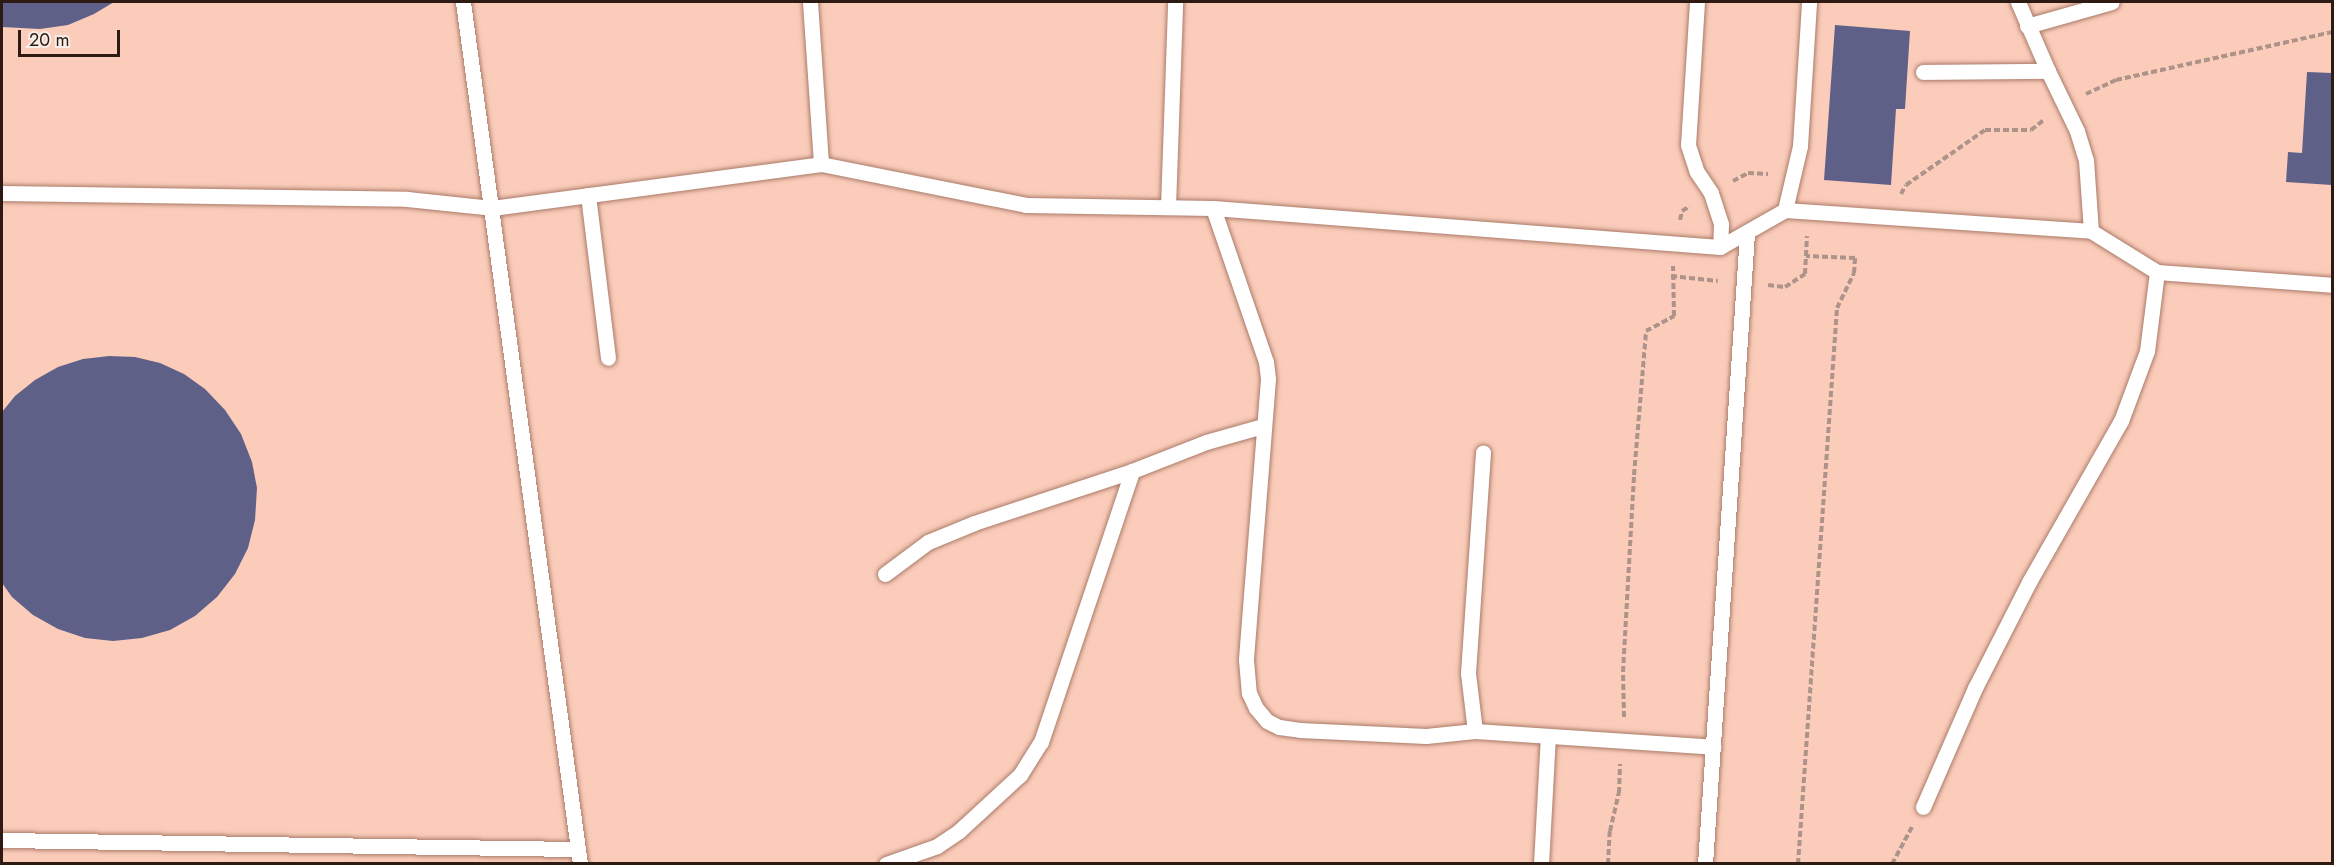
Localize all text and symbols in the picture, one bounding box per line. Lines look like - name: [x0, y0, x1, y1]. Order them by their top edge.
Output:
- scale bar: [21, 18, 123, 56]
- text: 20 m: [29, 27, 69, 53]

